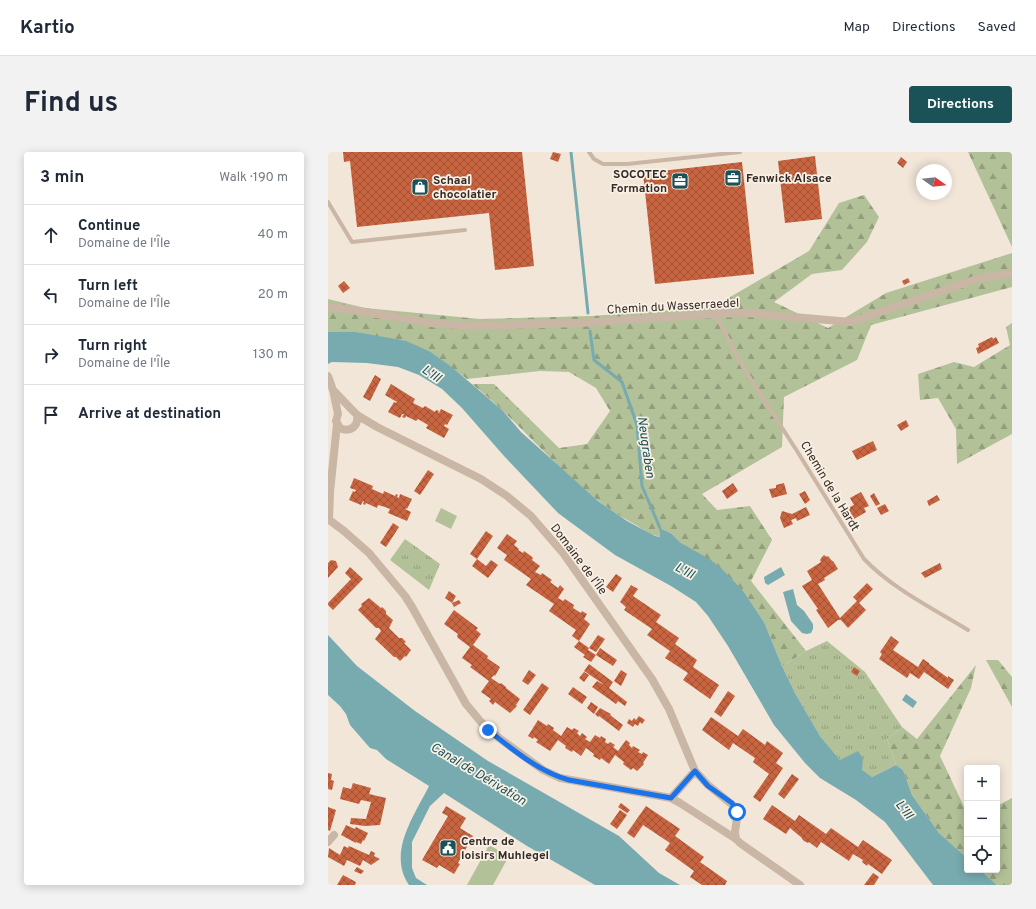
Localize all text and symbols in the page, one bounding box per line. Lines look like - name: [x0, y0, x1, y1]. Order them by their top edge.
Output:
- text: Kartio: [20, 16, 75, 40]
- text: Map: [844, 19, 870, 36]
- text: Directions: [892, 19, 956, 36]
- text: Saved: [978, 19, 1016, 36]
- text: Find us: [24, 86, 118, 122]
- button: Directions: [909, 86, 1012, 123]
- north arrow: [916, 164, 952, 200]
- text: 3 min: [40, 167, 84, 189]
- place label: SOCOTEC Formation: [611, 167, 667, 197]
- office icon: Fenwick Alsace: [723, 168, 743, 188]
- text: Walk · 190 m: [219, 170, 288, 186]
- office icon: SOCOTEC Formation: [670, 171, 690, 191]
- place label: Fenwick Alsace: [746, 171, 832, 187]
- place label: Schaal chocolatier: [433, 173, 496, 203]
- shop icon: Schaal chocolatier: [410, 177, 430, 197]
- text: Continue: [78, 217, 140, 236]
- icon: ahead: [40, 224, 62, 246]
- text: 40 m: [258, 227, 288, 243]
- text: Domaine de l'Île: [78, 236, 170, 252]
- text: Turn left: [78, 277, 138, 296]
- icon: left: [40, 284, 62, 306]
- text: 20 m: [258, 287, 288, 303]
- text: Domaine de l'Île: [78, 296, 170, 312]
- street label: Chemin du Wasserraedel: [606, 296, 740, 318]
- text: Turn right: [78, 337, 147, 356]
- icon: right: [40, 344, 62, 366]
- text: 130 m: [253, 347, 288, 363]
- text: Domaine de l'Île: [78, 356, 170, 372]
- water label: L'Ill: [418, 362, 444, 387]
- icon: arrive: [40, 404, 62, 426]
- text: Arrive at destination: [78, 405, 221, 424]
- water label: Neugraben: [633, 415, 657, 479]
- street label: Chemin de la Hardt: [796, 438, 862, 535]
- street label: Domaine de l'Île: [546, 521, 610, 598]
- water label: L'Ill: [672, 560, 697, 584]
- route end: [479, 721, 497, 739]
- water label: Canal de Dérivation: [427, 740, 529, 810]
- map controls: [964, 765, 1000, 873]
- button: +: [964, 765, 1000, 801]
- water label: L'Ill: [891, 797, 916, 824]
- button: −: [964, 801, 1000, 837]
- route start: [728, 803, 746, 821]
- place label: Centre de loisirs Muhlegel: [461, 834, 549, 864]
- button: locate: [964, 837, 1000, 873]
- public building icon: Centre de loisirs Muhlegel: [438, 838, 458, 858]

